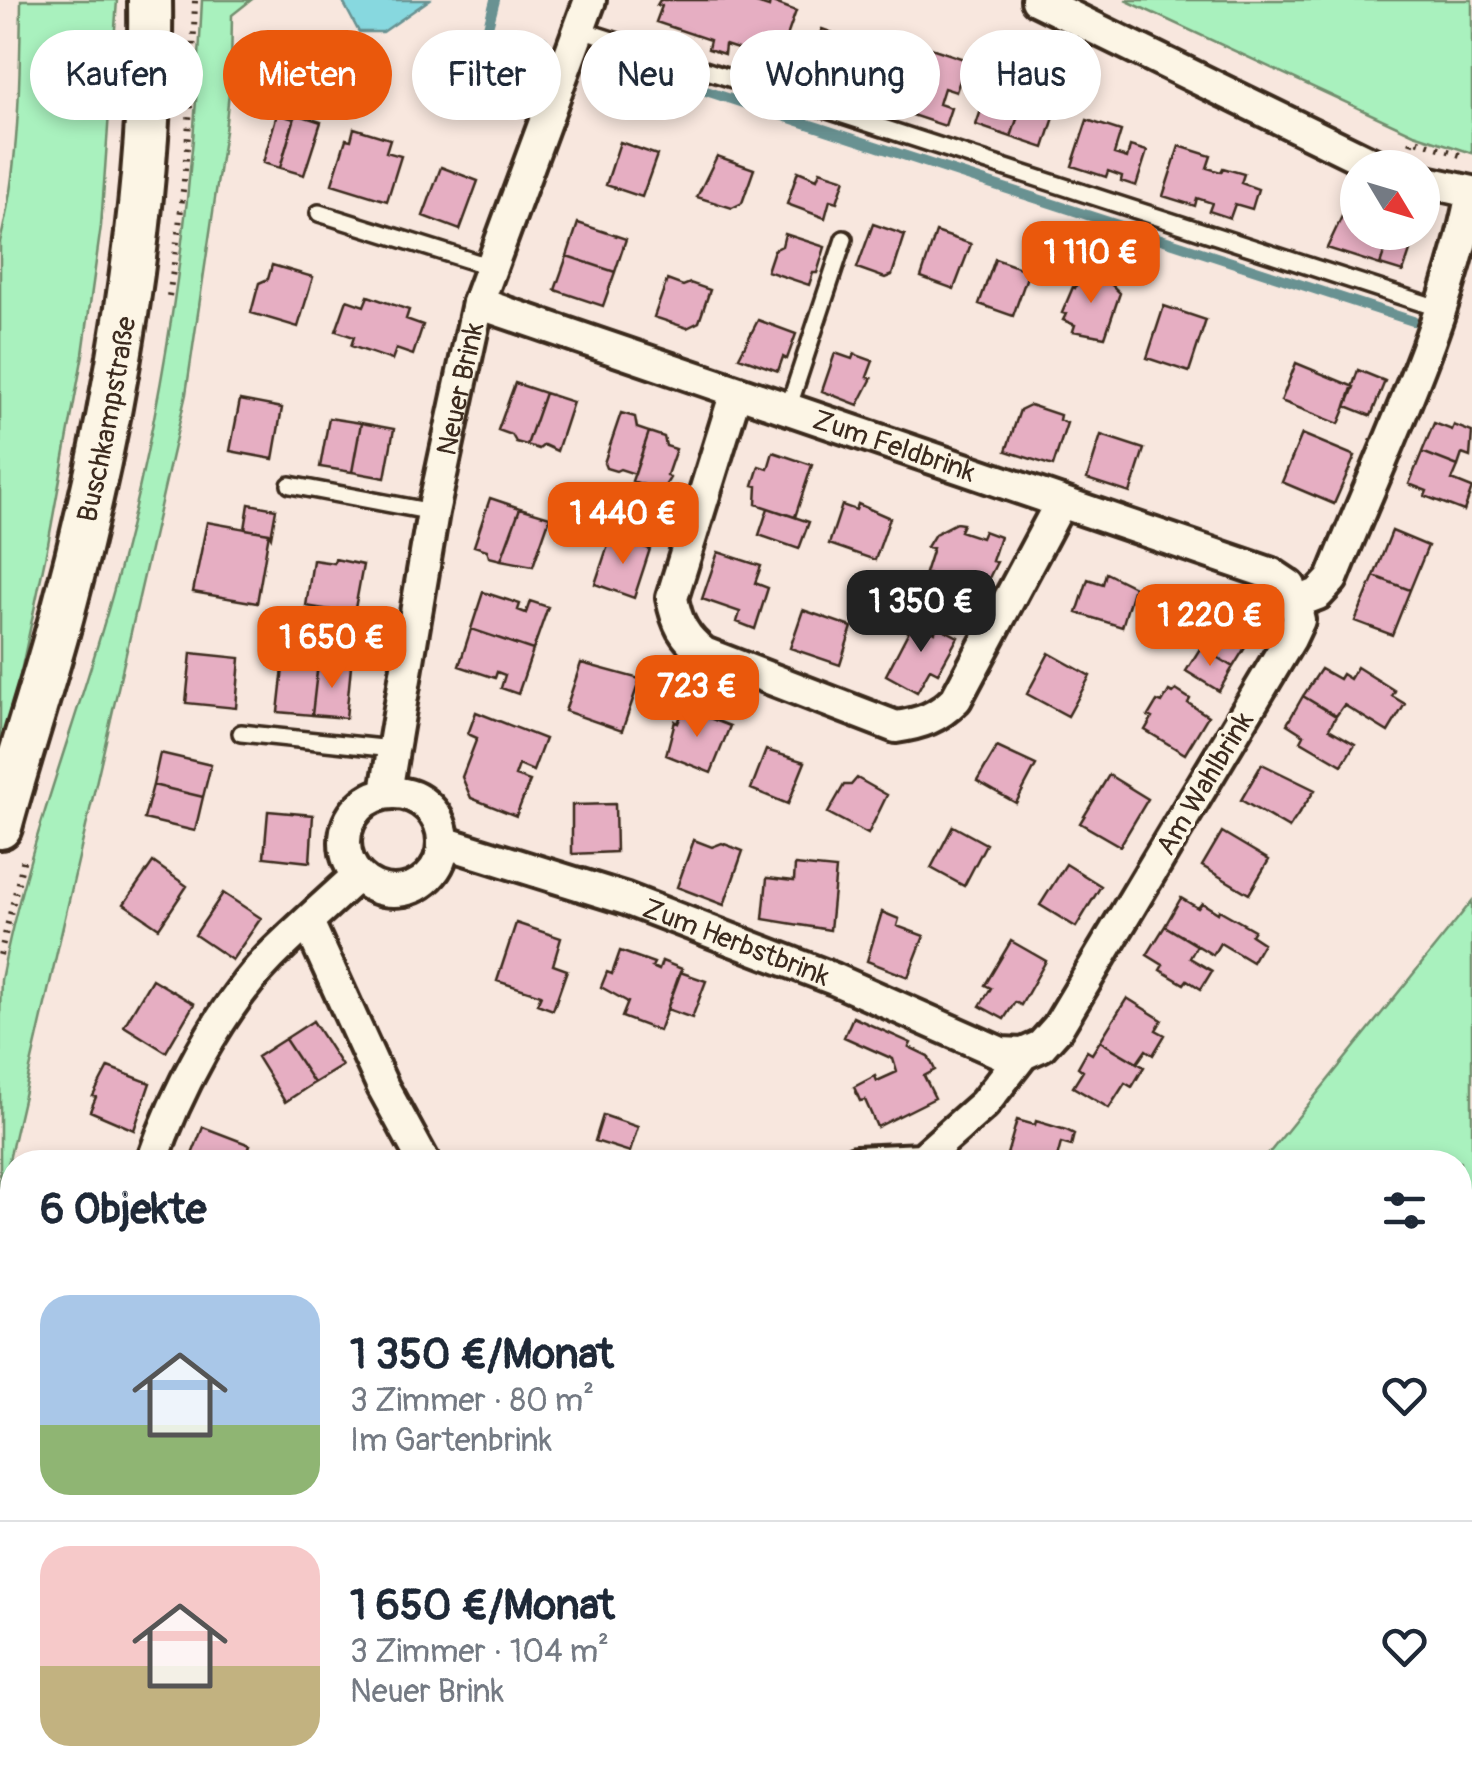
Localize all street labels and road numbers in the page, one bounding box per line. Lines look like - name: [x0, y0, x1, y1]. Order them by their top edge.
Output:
- street label: Buschkampstraße: [70, 314, 144, 526]
- street label: Neuer Brink: [430, 319, 492, 459]
- street label: Zum Feldbrink: [808, 403, 980, 491]
- street label: Am Wahlbrink: [1149, 705, 1262, 862]
- street label: Zum Herbstbrink: [638, 891, 835, 995]

